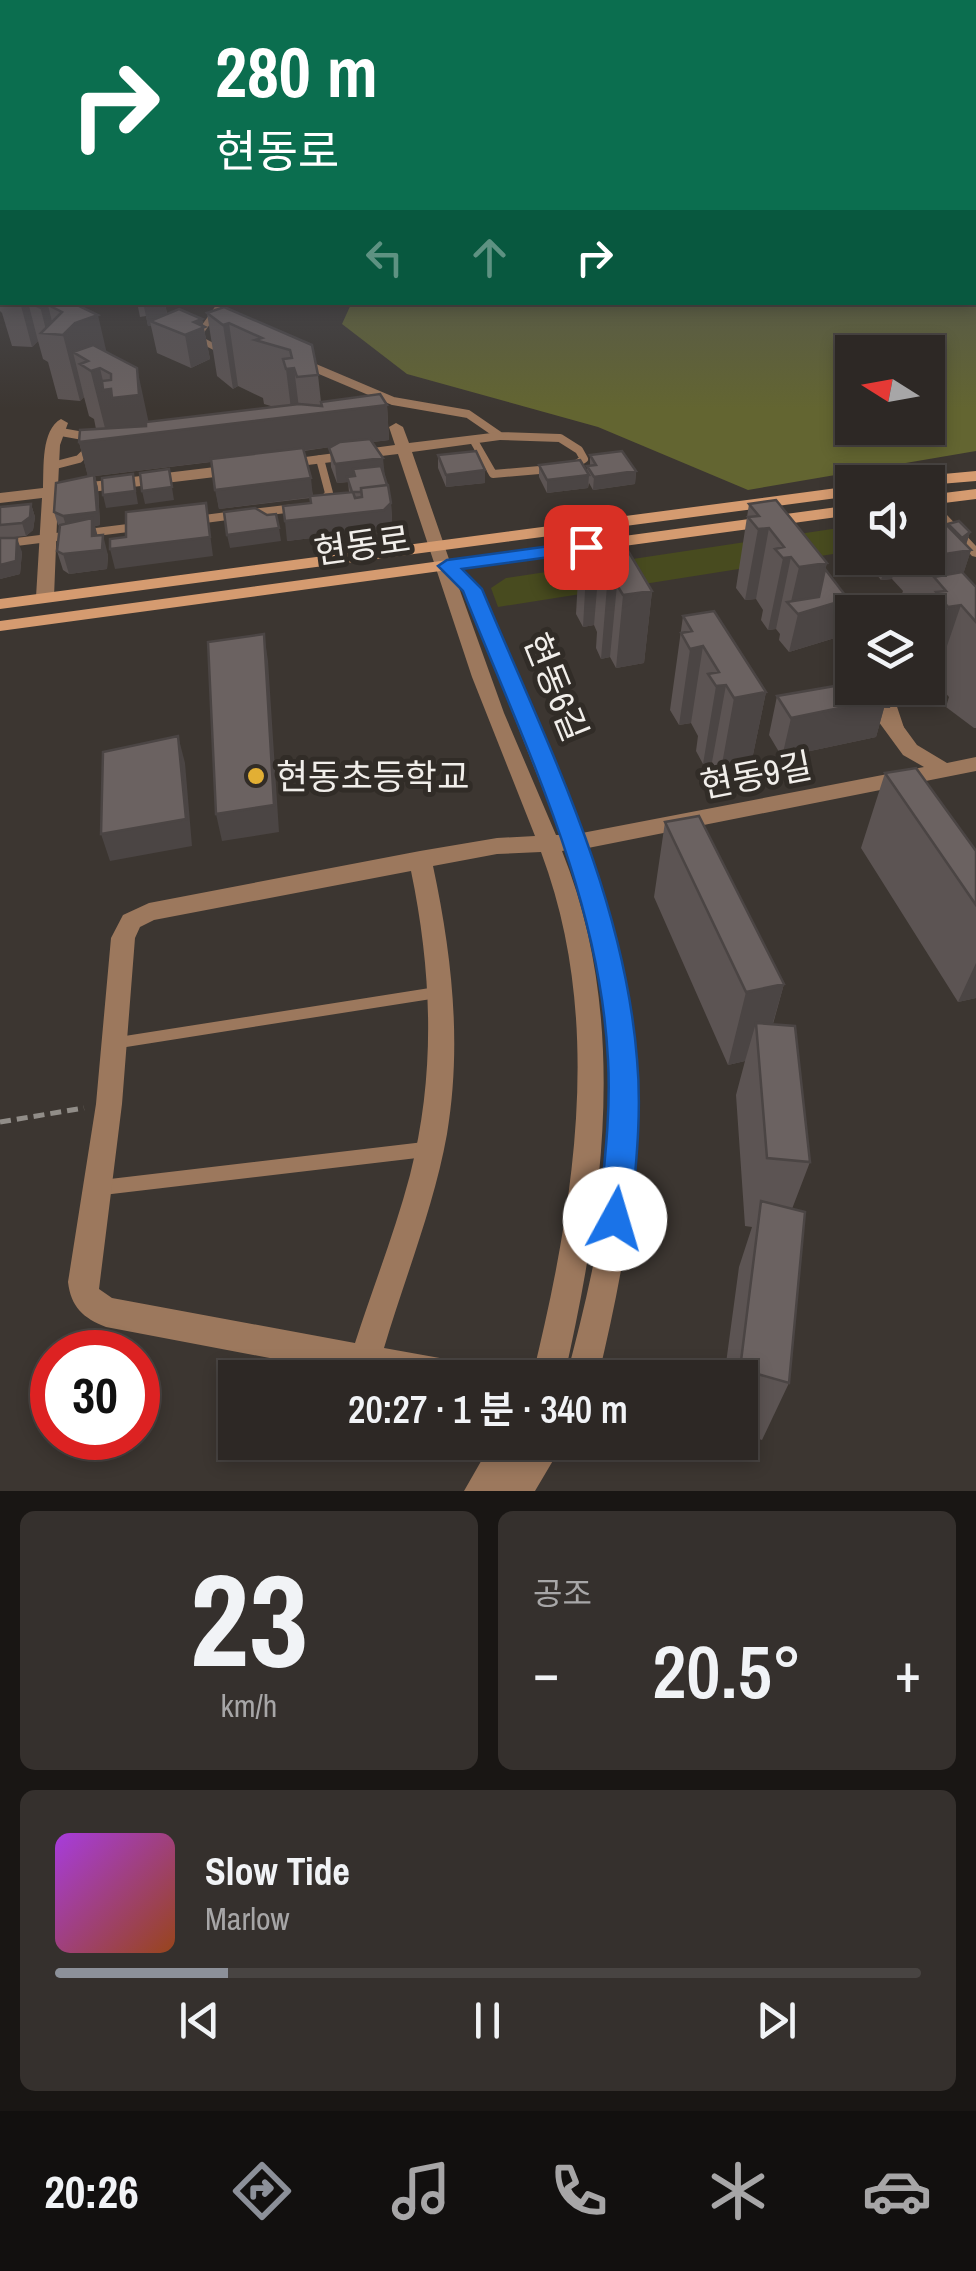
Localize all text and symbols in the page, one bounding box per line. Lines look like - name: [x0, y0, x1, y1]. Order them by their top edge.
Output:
- text: 280 m: [215, 25, 378, 119]
- icon: right: [50, 40, 180, 170]
- text: 현동로: [215, 120, 339, 181]
- icon: left: [357, 230, 412, 285]
- icon: ahead: [462, 230, 517, 285]
- icon: right: [567, 230, 622, 285]
- north arrow: [835, 335, 945, 445]
- map controls: [835, 335, 945, 705]
- button: sound: [835, 465, 945, 575]
- pin: [544, 505, 629, 590]
- street label: 현동로: [311, 515, 413, 575]
- icon: arrive: [559, 520, 614, 575]
- button: layers: [835, 595, 945, 705]
- street label: 현동6길: [513, 626, 599, 748]
- street label: 현동9길: [696, 741, 816, 809]
- place label: 현동초등학교: [276, 753, 469, 800]
- marker: 현동초등학교: [245, 765, 267, 787]
- position arrow: [563, 1167, 667, 1271]
- speed limit sign: 30: [30, 1330, 160, 1460]
- text: 20:27 · 1 분 · 340 m: [348, 1384, 628, 1435]
- text: 23: [190, 1531, 308, 1707]
- text: 공조: [533, 1572, 592, 1615]
- text: 20.5°: [652, 1620, 802, 1721]
- text: −: [533, 1635, 559, 1709]
- text: +: [895, 1635, 921, 1709]
- text: km/h: [221, 1684, 277, 1727]
- text: Slow Tide: [205, 1846, 350, 1897]
- text: Marlow: [205, 1897, 290, 1940]
- icon: previous: [172, 1993, 227, 2048]
- icon: pause: [460, 1993, 515, 2048]
- icon: next: [749, 1993, 804, 2048]
- icon: directions: [227, 2156, 297, 2226]
- icon: music: [386, 2156, 456, 2226]
- icon: phone: [544, 2156, 614, 2226]
- icon: climate: [703, 2156, 773, 2226]
- icon: car: [862, 2156, 932, 2226]
- text: 20:26: [44, 2161, 139, 2222]

